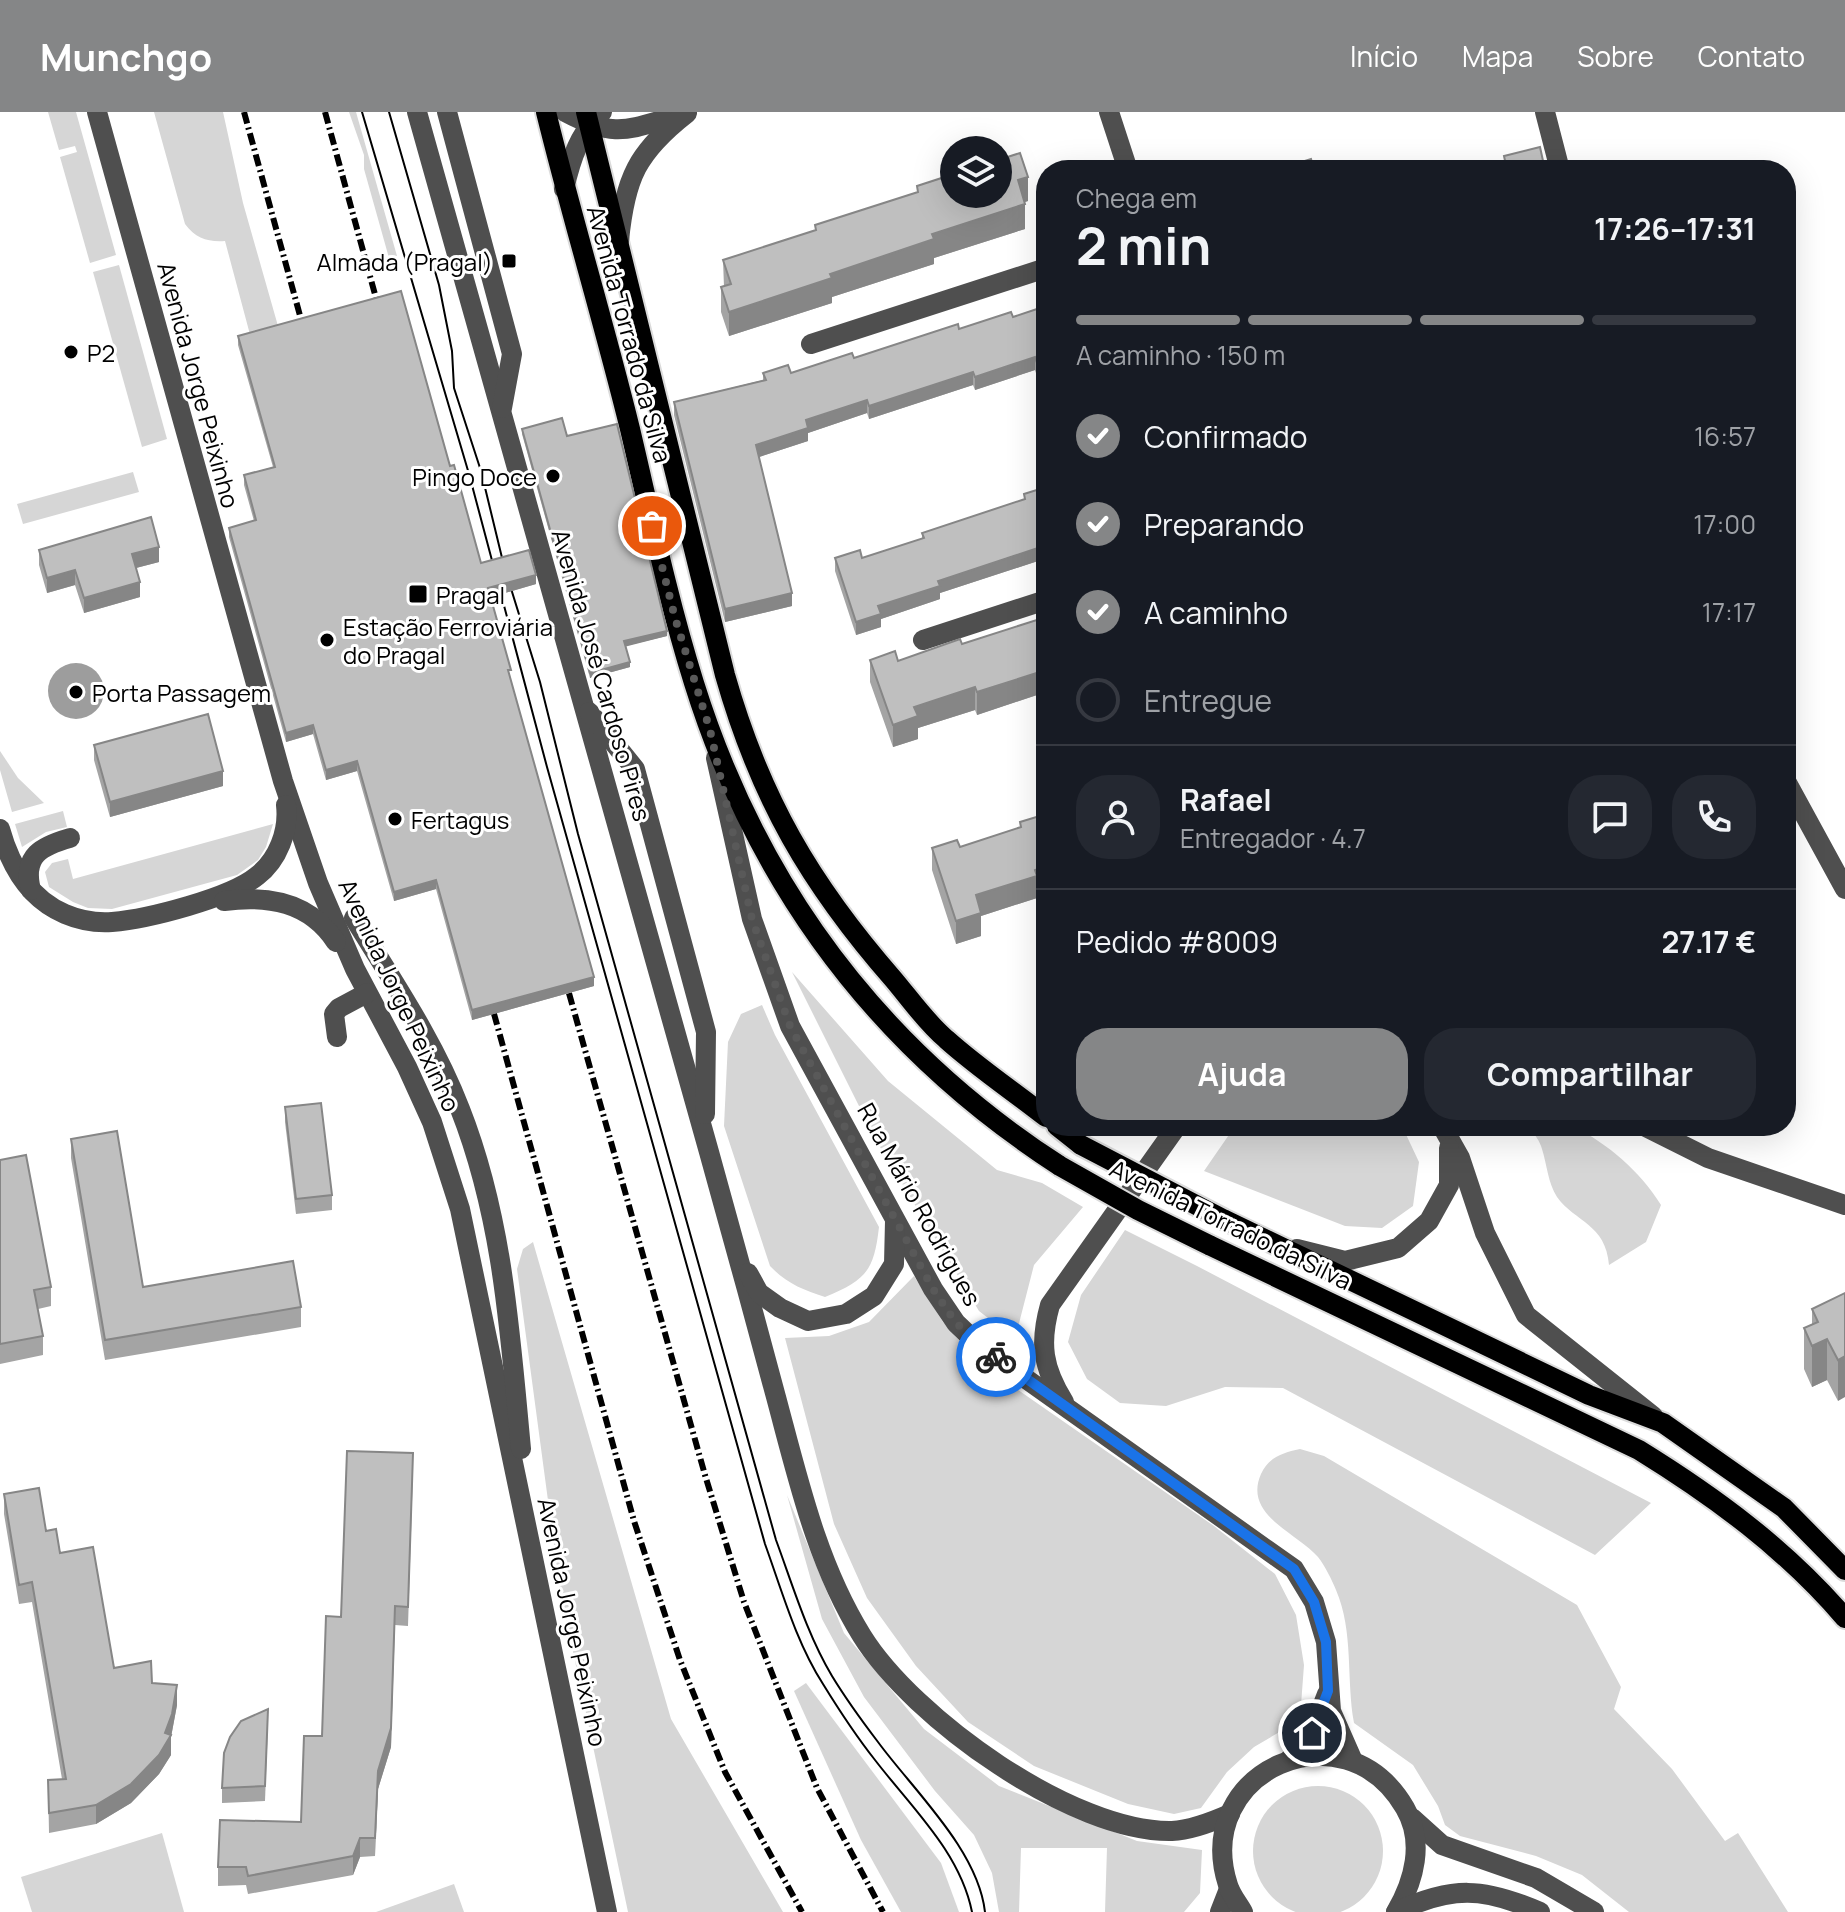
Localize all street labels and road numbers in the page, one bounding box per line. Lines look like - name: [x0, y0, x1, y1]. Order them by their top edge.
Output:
- street label: Avenida Torrado da Silva: [580, 202, 680, 466]
- street label: Avenida Jorge Peixinho: [150, 258, 248, 512]
- street label: Avenida José Cardoso Pires: [544, 525, 660, 825]
- street label: Avenida Jorge Peixinho: [332, 873, 468, 1117]
- street label: Rua Mário Rodrigues: [850, 1097, 990, 1311]
- street label: Avenida Torrado da Silva: [1105, 1151, 1357, 1297]
- street label: Avenida Jorge Peixinho: [531, 1495, 615, 1749]

